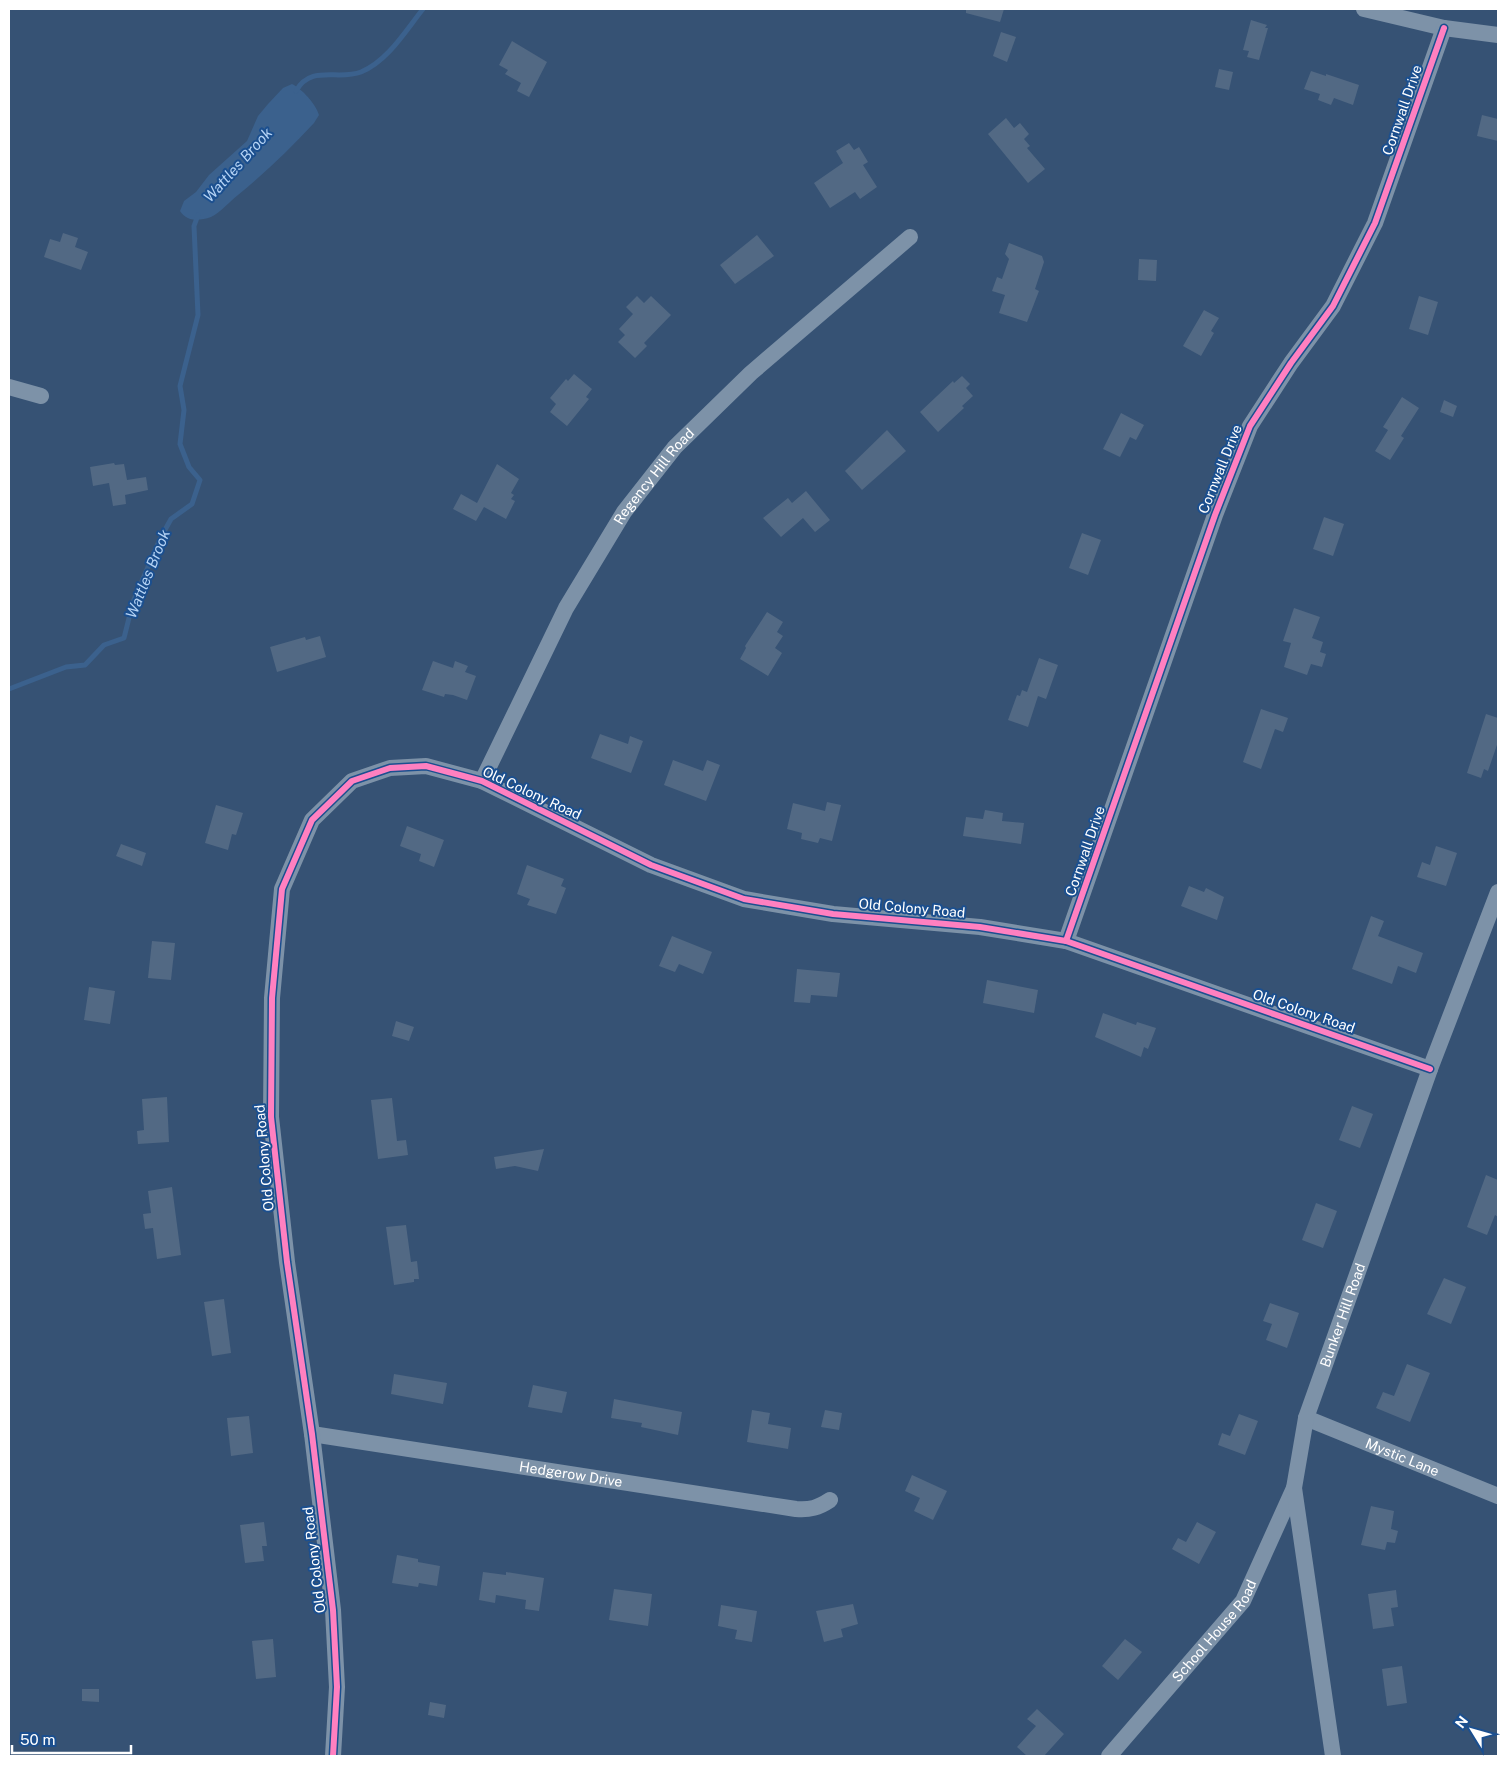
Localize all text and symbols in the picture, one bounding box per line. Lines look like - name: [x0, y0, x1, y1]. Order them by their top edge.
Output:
- street label: Cornwall Drive: [1379, 63, 1425, 157]
- water label: Wattles Brook: [200, 123, 276, 205]
- street label: Cornwall Drive: [1195, 422, 1245, 516]
- street label: Regency Hill Road: [610, 425, 697, 527]
- water label: Wattles Brook: [122, 526, 173, 621]
- street label: Old Colony Road: [480, 763, 584, 823]
- street label: Cornwall Drive: [1062, 804, 1108, 898]
- street label: Old Colony Road: [858, 895, 966, 921]
- street label: Old Colony Road: [1251, 986, 1357, 1036]
- street label: Old Colony Road: [251, 1104, 277, 1212]
- street label: Bunker Hill Road: [1317, 1261, 1368, 1369]
- street label: Mystic Lane: [1363, 1435, 1442, 1479]
- street label: Hedgerow Drive: [518, 1458, 624, 1490]
- street label: Old Colony Road: [300, 1506, 328, 1614]
- street label: School House Road: [1169, 1577, 1260, 1685]
- north arrow: [1447, 1705, 1497, 1755]
- text: N: [1452, 1713, 1471, 1731]
- scale bar: [12, 1722, 131, 1754]
- text: 50 m: [20, 1731, 55, 1748]

